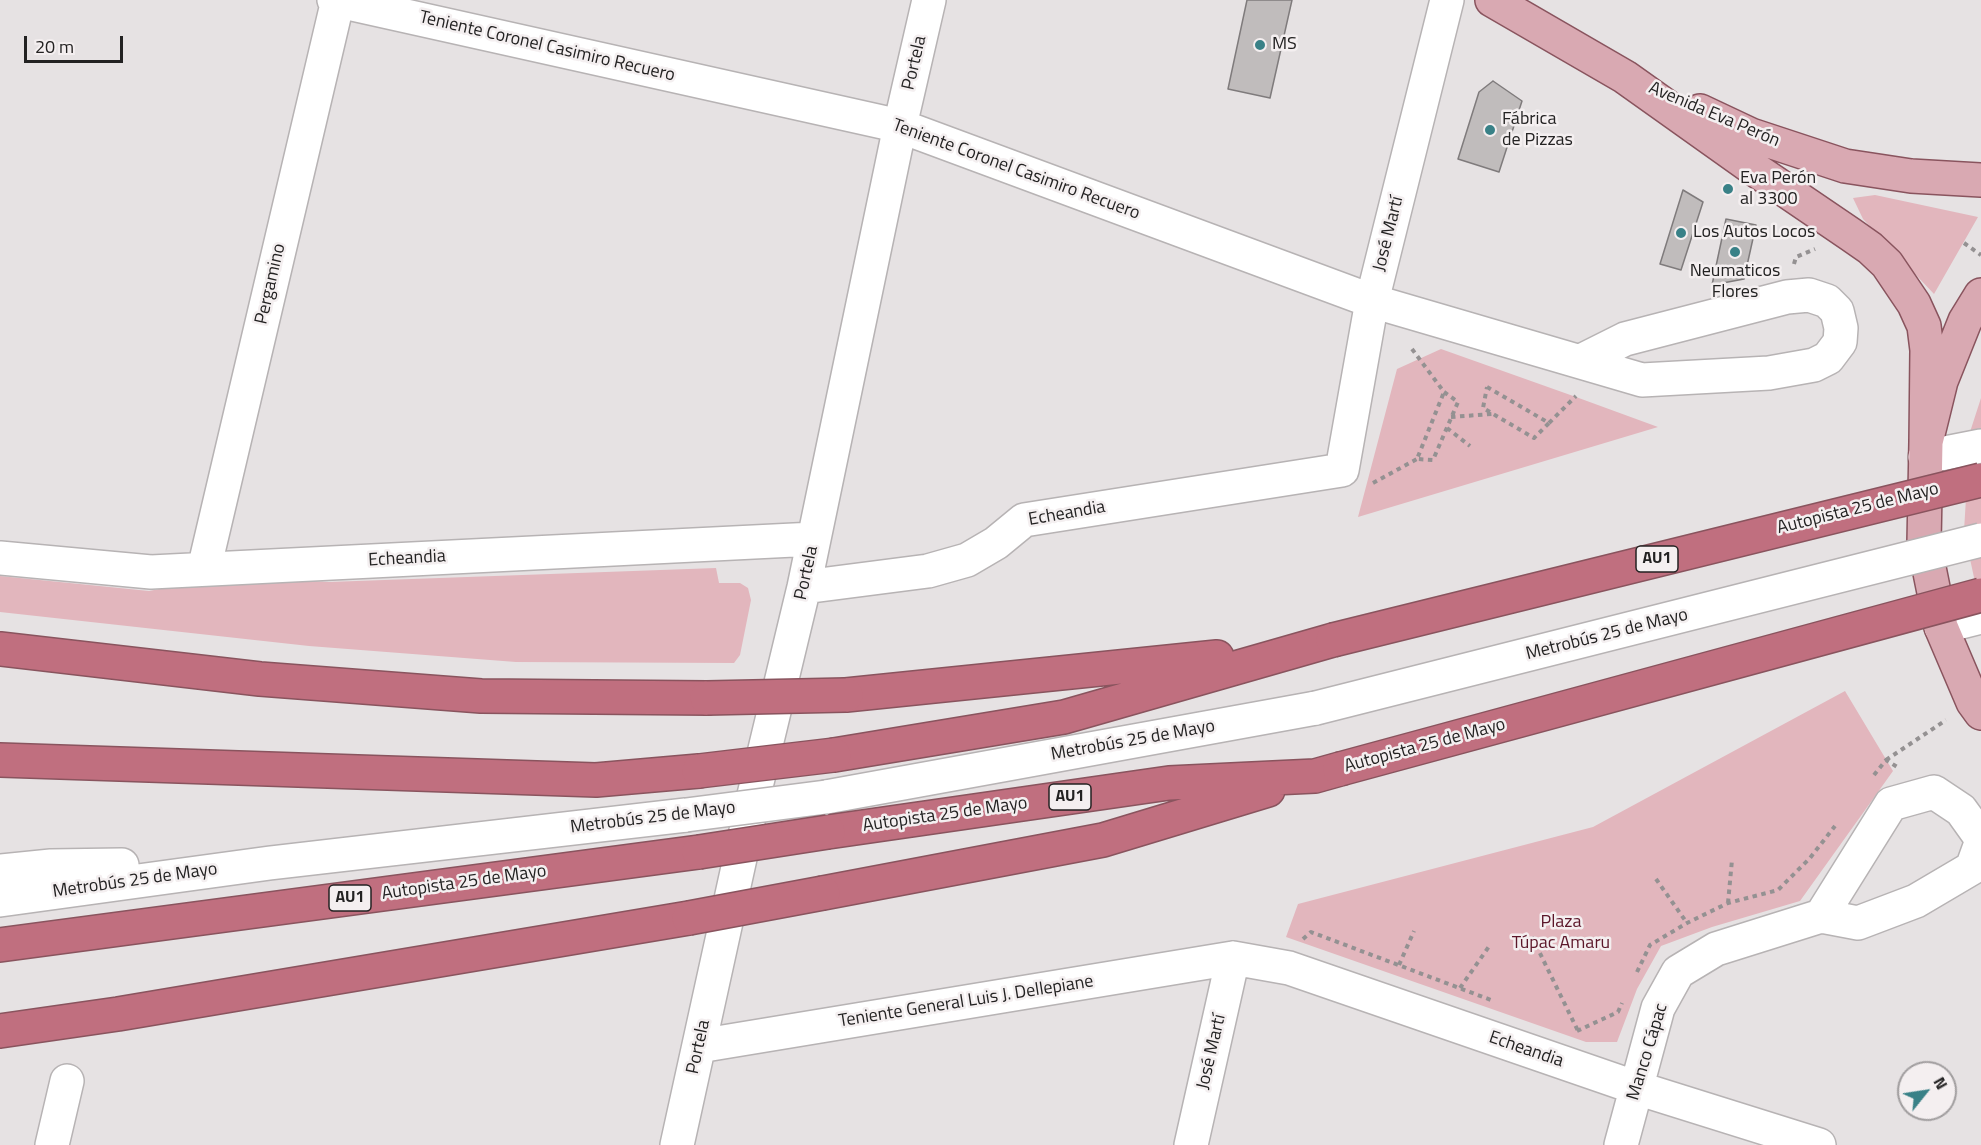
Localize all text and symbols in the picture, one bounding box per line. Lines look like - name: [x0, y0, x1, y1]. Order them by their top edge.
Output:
- street label: Teniente Coronel Casimiro Recuero: [417, 7, 677, 87]
- scale bar: [27, 24, 126, 62]
- text: 20 m: [35, 33, 74, 60]
- street label: Portela: [898, 34, 932, 92]
- place label: MS: [1272, 34, 1297, 56]
- marker: MS: [1253, 38, 1267, 52]
- street label: Avenida Eva Perón: [1645, 78, 1783, 152]
- place label: Fábrica de Pizzas: [1502, 109, 1573, 152]
- street label: Teniente Coronel Casimiro Recuero: [889, 115, 1143, 225]
- marker: Fábrica de Pizzas: [1483, 123, 1497, 137]
- place label: Eva Perón al 3300: [1740, 168, 1816, 210]
- marker: Eva Perón al 3300: [1721, 182, 1735, 196]
- street label: José Martí: [1369, 194, 1409, 274]
- place label: Los Autos Locos: [1693, 222, 1815, 244]
- marker: Los Autos Locos: [1674, 226, 1688, 240]
- street label: Pergamino: [251, 242, 291, 326]
- marker: Neumaticos Flores: [1728, 245, 1742, 259]
- place label: Neumaticos Flores: [1690, 261, 1780, 304]
- street label: Autopista 25 de Mayo: [1775, 478, 1941, 540]
- street label: Echeandia: [1027, 497, 1107, 531]
- street label: Portela: [791, 544, 823, 602]
- street label: Echeandia: [368, 546, 446, 572]
- road number: AU1: [1636, 546, 1678, 572]
- street label: Metrobús 25 de Mayo: [1524, 604, 1690, 666]
- street label: Autopista 25 de Mayo: [1342, 714, 1508, 778]
- street label: Metrobús 25 de Mayo: [1049, 716, 1217, 766]
- road number: AU1: [1049, 784, 1091, 810]
- street label: Autopista 25 de Mayo: [861, 793, 1029, 837]
- street label: Metrobús 25 de Mayo: [569, 797, 737, 839]
- street label: Metrobús 25 de Mayo: [51, 859, 219, 903]
- street label: Autopista 25 de Mayo: [380, 861, 548, 905]
- road number: AU1: [329, 885, 371, 911]
- park label: Plaza Túpac Amaru: [1512, 912, 1610, 954]
- street label: Teniente General Luis J. Dellepiane: [837, 971, 1095, 1033]
- street label: Manco Cápac: [1623, 1001, 1673, 1103]
- street label: José Martí: [1193, 1012, 1231, 1092]
- street label: Portela: [683, 1018, 715, 1076]
- street label: Echeandia: [1486, 1027, 1566, 1073]
- north arrow: [1897, 1061, 1957, 1121]
- text: N: [1928, 1072, 1954, 1094]

